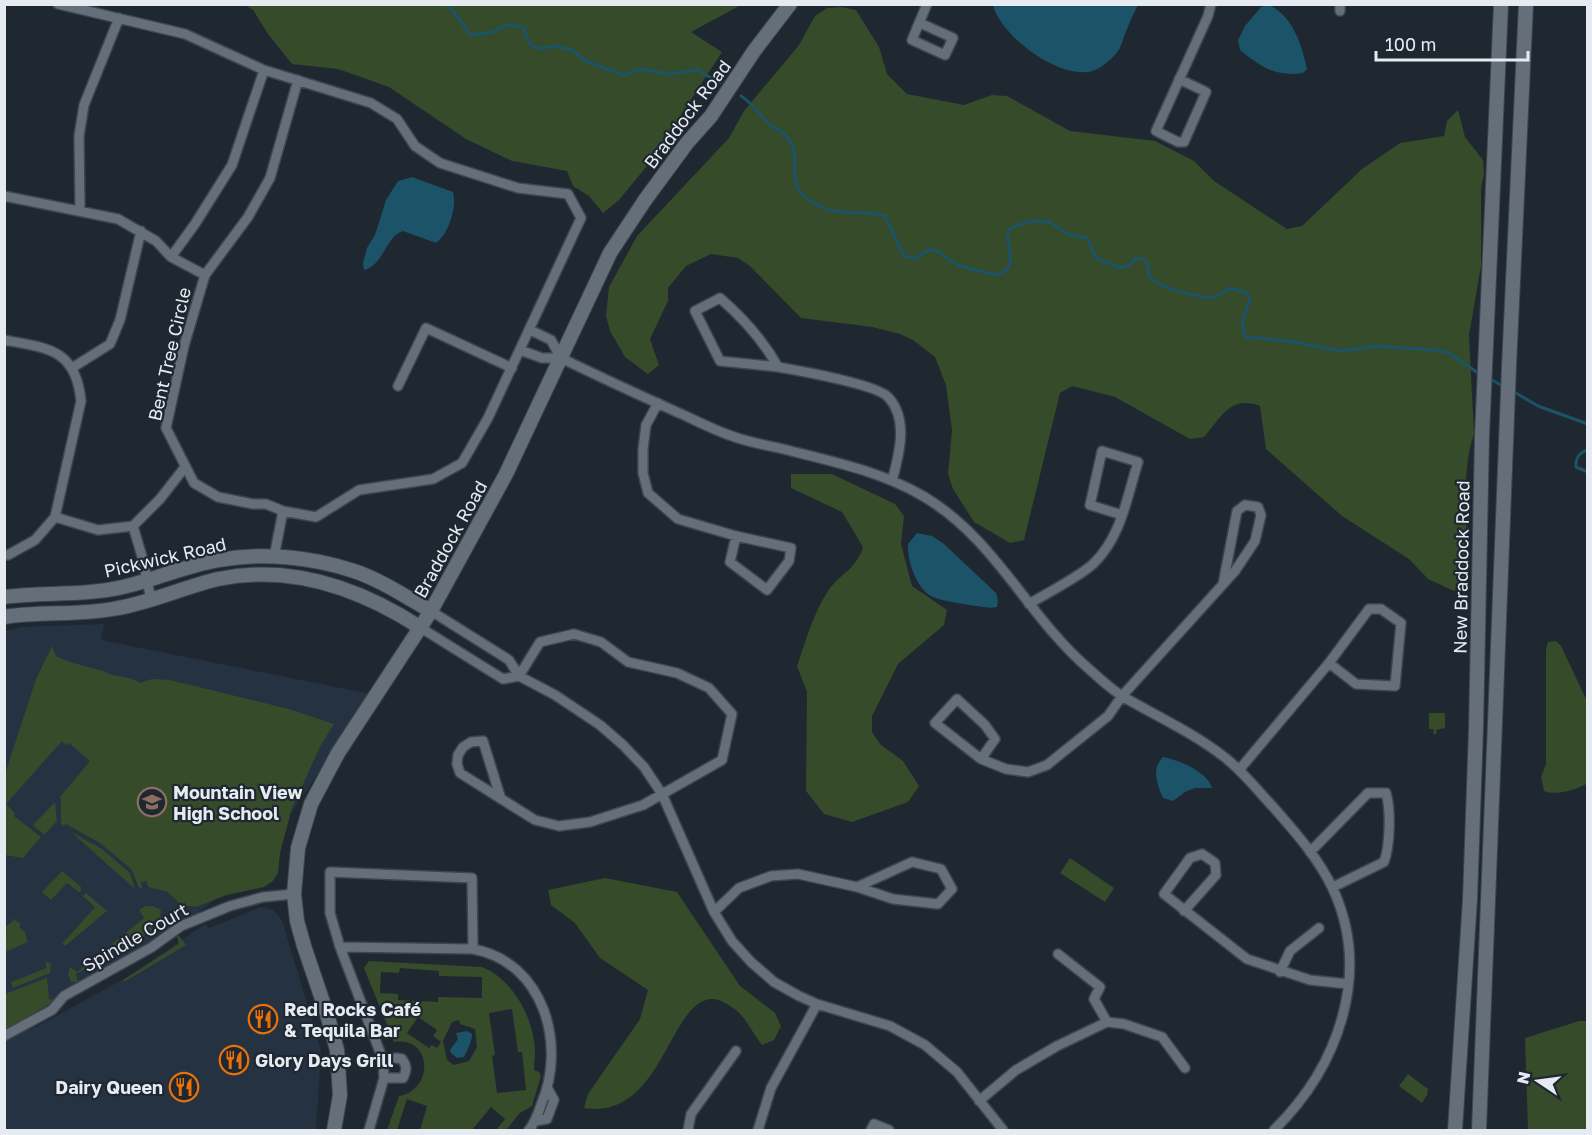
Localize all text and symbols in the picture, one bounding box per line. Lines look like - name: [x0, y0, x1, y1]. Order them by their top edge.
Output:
- scale bar: [1376, 24, 1528, 62]
- text: 100 m: [1385, 33, 1436, 55]
- street label: Braddock Road: [639, 55, 735, 173]
- street label: Bent Tree Circle: [143, 285, 195, 423]
- street label: Braddock Road: [409, 477, 491, 601]
- street label: New Braddock Road: [1448, 480, 1474, 654]
- street label: Pickwick Road: [102, 532, 228, 582]
- place label: Mountain View High School: [173, 781, 303, 824]
- school or university icon: Mountain View High School: [136, 786, 168, 818]
- street label: Spindle Court: [78, 898, 192, 976]
- place label: Red Rocks Café & Tequila Bar: [284, 998, 421, 1041]
- restaurant icon: Red Rocks Café & Tequila Bar: [247, 1003, 279, 1035]
- restaurant icon: Glory Days Grill: [218, 1044, 250, 1076]
- place label: Glory Days Grill: [255, 1049, 393, 1071]
- north arrow: [1508, 1051, 1568, 1111]
- text: N: [1512, 1069, 1534, 1086]
- restaurant icon: Dairy Queen: [168, 1071, 200, 1103]
- place label: Dairy Queen: [55, 1076, 163, 1098]

